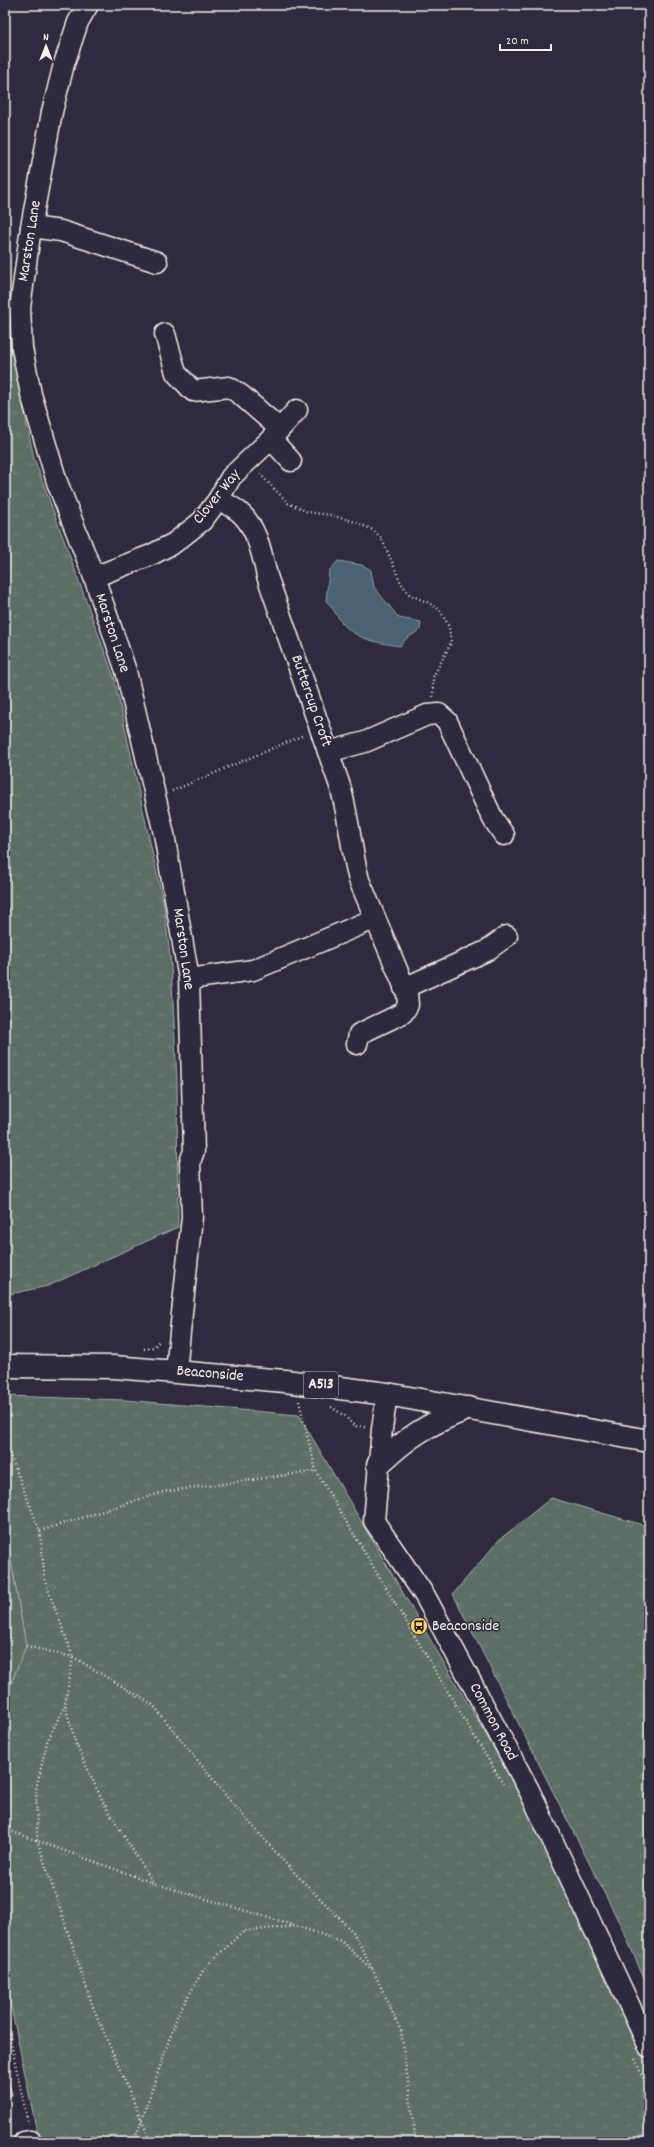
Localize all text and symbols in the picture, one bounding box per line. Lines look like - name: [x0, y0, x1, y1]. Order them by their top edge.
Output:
- north arrow: [26, 26, 66, 66]
- scale bar: [500, 26, 551, 52]
- text: N: [43, 30, 49, 46]
- text: 20 m: [506, 33, 529, 50]
- street label: Marston Lane: [12, 199, 48, 283]
- street label: Clover Way: [188, 464, 247, 530]
- street label: Marston Lane: [88, 590, 136, 676]
- street label: Buttercup Croft: [284, 652, 338, 750]
- street label: Marston Lane: [166, 907, 200, 991]
- street label: Beaconside: [175, 1360, 245, 1388]
- road number: A513: [304, 1372, 338, 1398]
- place label: Beaconside: [432, 1615, 499, 1638]
- bus stop icon: Beaconside: [409, 1616, 429, 1636]
- street label: Common Road: [463, 1679, 523, 1765]

